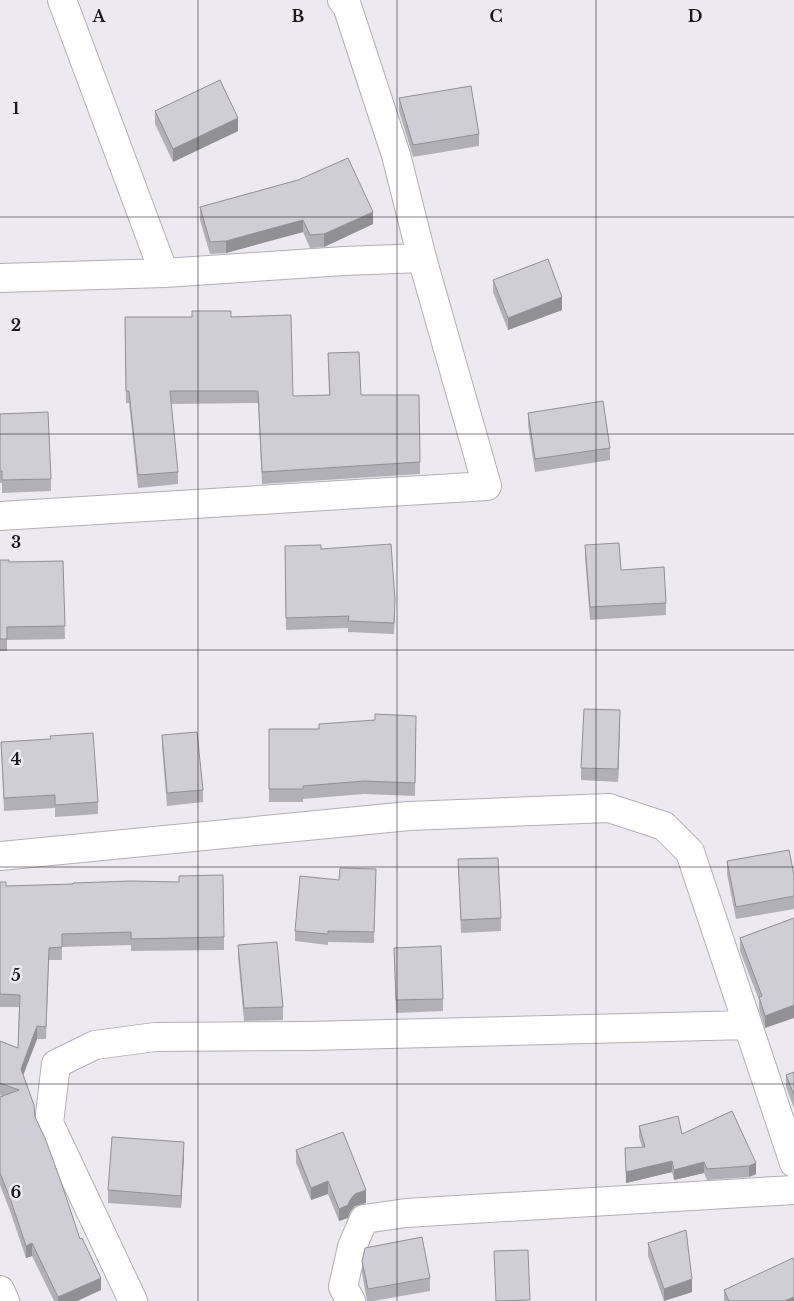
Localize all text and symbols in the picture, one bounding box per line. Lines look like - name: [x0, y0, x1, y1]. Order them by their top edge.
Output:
- text: A: [92, 6, 107, 26]
- text: B: [292, 6, 305, 26]
- text: C: [489, 6, 503, 26]
- text: D: [688, 6, 702, 26]
- text: 1: [13, 98, 20, 118]
- text: 2: [11, 315, 21, 335]
- text: 3: [11, 532, 21, 552]
- text: 4: [11, 749, 21, 769]
- text: 5: [11, 965, 21, 985]
- text: 6: [11, 1182, 22, 1202]

